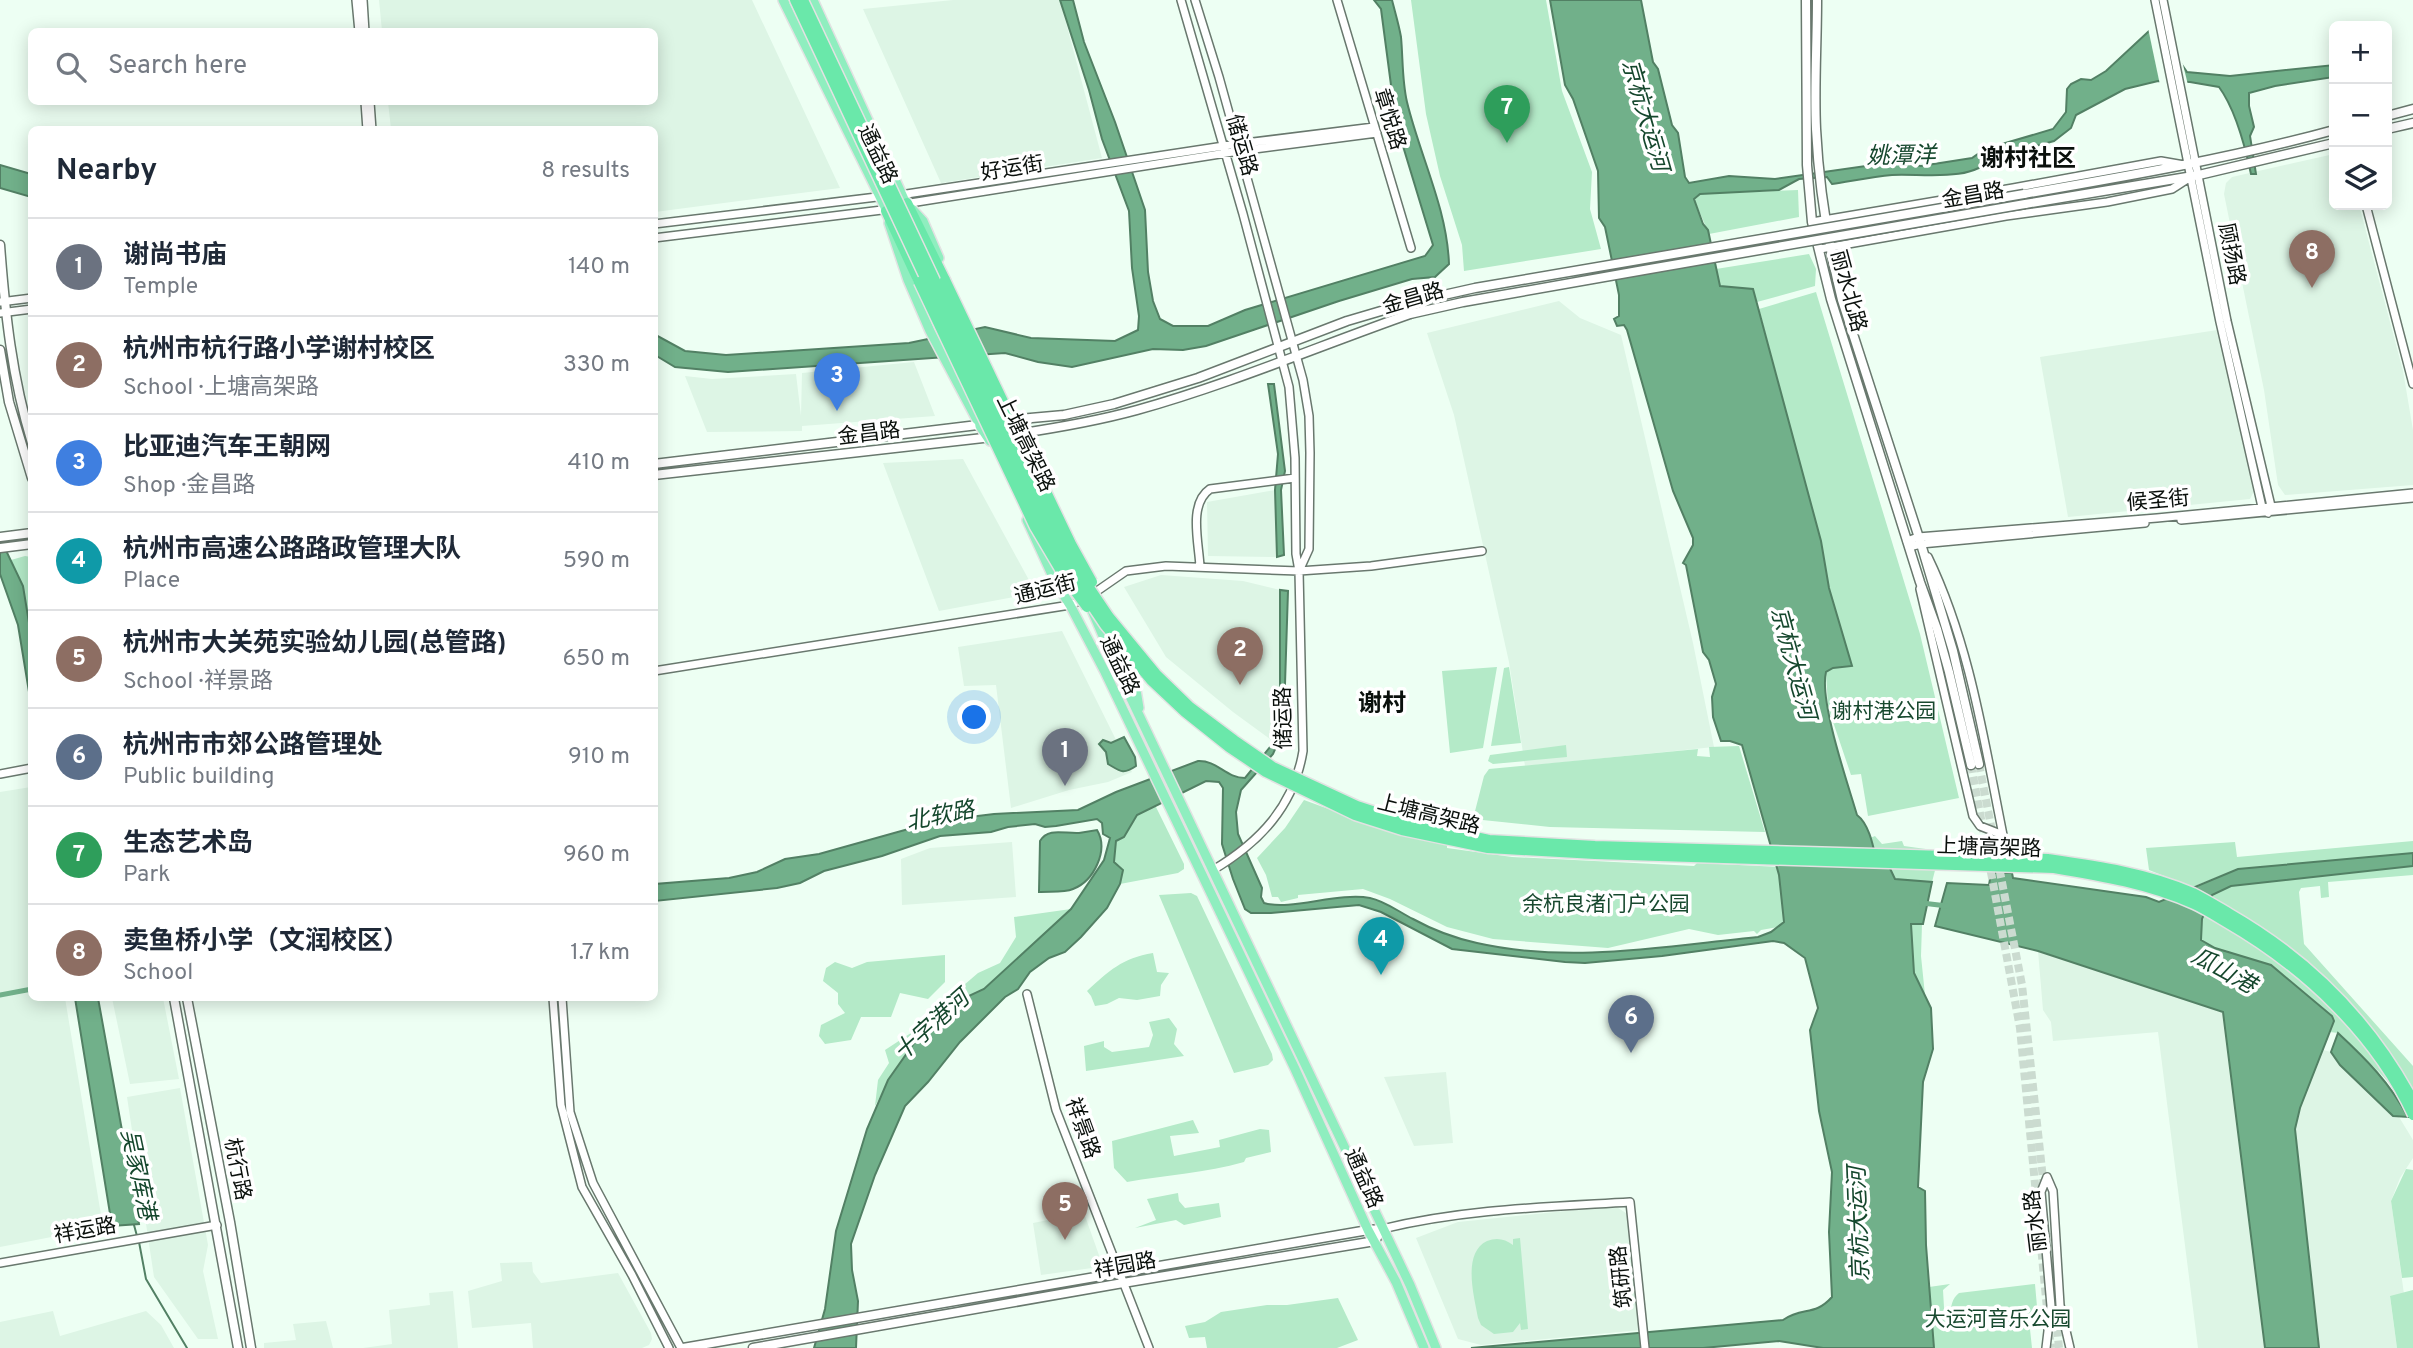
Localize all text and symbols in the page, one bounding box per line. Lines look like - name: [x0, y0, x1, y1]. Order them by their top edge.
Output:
- map controls: [2329, 21, 2392, 210]
- button: +: [2329, 21, 2392, 84]
- search box: [28, 28, 658, 105]
- icon: search: [52, 48, 90, 86]
- text: Search here: [108, 50, 247, 83]
- water label: 京杭大运河: [1614, 56, 1674, 179]
- button: −: [2329, 84, 2392, 147]
- street label: 章悦路: [1366, 85, 1411, 154]
- pin: 7: [1484, 85, 1530, 143]
- street label: 储运路: [1219, 111, 1262, 179]
- street label: 通益路: [851, 120, 903, 189]
- water label: 姚潭洋: [1866, 142, 1939, 173]
- district label: 谢村社区: [1980, 145, 2076, 175]
- button: layers: [2329, 147, 2392, 210]
- street label: 好运街: [979, 151, 1045, 188]
- text: Nearby: [56, 153, 157, 190]
- text: 8 results: [541, 157, 630, 186]
- street label: 金昌路: [1940, 178, 2007, 215]
- street label: 顾扬路: [2211, 221, 2250, 288]
- pin: 8: [2289, 230, 2335, 288]
- text: 谢尚书庙: [123, 240, 227, 273]
- street label: 丽水北路: [1824, 247, 1871, 335]
- text: 1: [74, 253, 84, 282]
- text: 140 m: [568, 253, 630, 282]
- text: Temple: [123, 273, 198, 302]
- street label: 金昌路: [1379, 278, 1447, 321]
- text: 杭州市杭行路小学谢村校区: [123, 334, 435, 367]
- text: 2: [72, 351, 86, 380]
- text: 330 m: [563, 351, 630, 380]
- pin: 3: [814, 353, 860, 411]
- text: School · 上塘高架路: [123, 374, 319, 403]
- street label: 上塘高架路: [990, 391, 1060, 497]
- street label: 金昌路: [836, 417, 902, 452]
- text: 比亚迪汽车王朝网: [123, 432, 331, 465]
- text: 3: [72, 449, 86, 478]
- text: 410 m: [567, 449, 630, 478]
- text: Shop · 金昌路: [123, 472, 256, 501]
- street label: 候圣街: [2126, 485, 2191, 518]
- text: 杭州市高速公路路政管理大队: [123, 534, 461, 567]
- text: 4: [72, 547, 86, 576]
- text: 590 m: [563, 547, 630, 576]
- text: Place: [123, 567, 180, 596]
- street label: 通运街: [1012, 570, 1079, 611]
- water label: 京杭大运河: [1763, 604, 1822, 727]
- pin: 2: [1217, 627, 1263, 685]
- text: 杭州市大关苑实验幼儿园(总管路): [123, 628, 506, 661]
- street label: 通益路: [1093, 631, 1145, 700]
- text: 5: [72, 645, 86, 674]
- text: 650 m: [562, 645, 630, 674]
- text: School · 祥景路: [123, 668, 273, 697]
- street label: 储运路: [1270, 686, 1299, 750]
- district label: 谢村: [1358, 690, 1406, 720]
- park label: 谢村港公园: [1832, 699, 1937, 726]
- your location: [957, 700, 991, 734]
- pin: 1: [1042, 728, 1088, 786]
- text: 杭州市市郊公路管理处: [123, 730, 383, 763]
- text: 6: [72, 743, 86, 772]
- text: 910 m: [568, 743, 630, 772]
- text: Public building: [123, 763, 275, 792]
- street label: 上塘高架路: [1374, 790, 1483, 841]
- water label: 北软路: [904, 796, 979, 838]
- text: 生态艺术岛: [123, 828, 253, 861]
- street label: 上塘高架路: [1936, 833, 2042, 864]
- text: 7: [73, 841, 85, 870]
- text: 960 m: [563, 841, 630, 870]
- text: Park: [123, 861, 170, 890]
- park label: 余杭良渚门户公园: [1522, 892, 1690, 919]
- pin: 4: [1358, 917, 1404, 975]
- text: 卖鱼桥小学（文润校区）: [123, 926, 409, 959]
- text: 8: [72, 939, 86, 968]
- text: 1.7 km: [570, 939, 630, 968]
- water label: 瓜山港: [2186, 943, 2263, 1003]
- text: School: [123, 959, 193, 988]
- water label: 十字港河: [889, 983, 980, 1068]
- pin: 6: [1608, 995, 1654, 1053]
- street label: 祥景路: [1058, 1094, 1105, 1163]
- water label: 吴家库港: [113, 1127, 161, 1225]
- street label: 杭行路: [217, 1136, 256, 1203]
- street label: 通益路: [1337, 1144, 1388, 1213]
- water label: 京杭大运河: [1844, 1162, 1877, 1282]
- pin: 5: [1042, 1182, 1088, 1240]
- street label: 丽水路: [2019, 1188, 2054, 1254]
- street label: 祥运路: [52, 1213, 119, 1250]
- street label: 筑研路: [1606, 1244, 1639, 1310]
- street label: 祥园路: [1092, 1248, 1159, 1285]
- park label: 大运河音乐公园: [1925, 1307, 2072, 1334]

